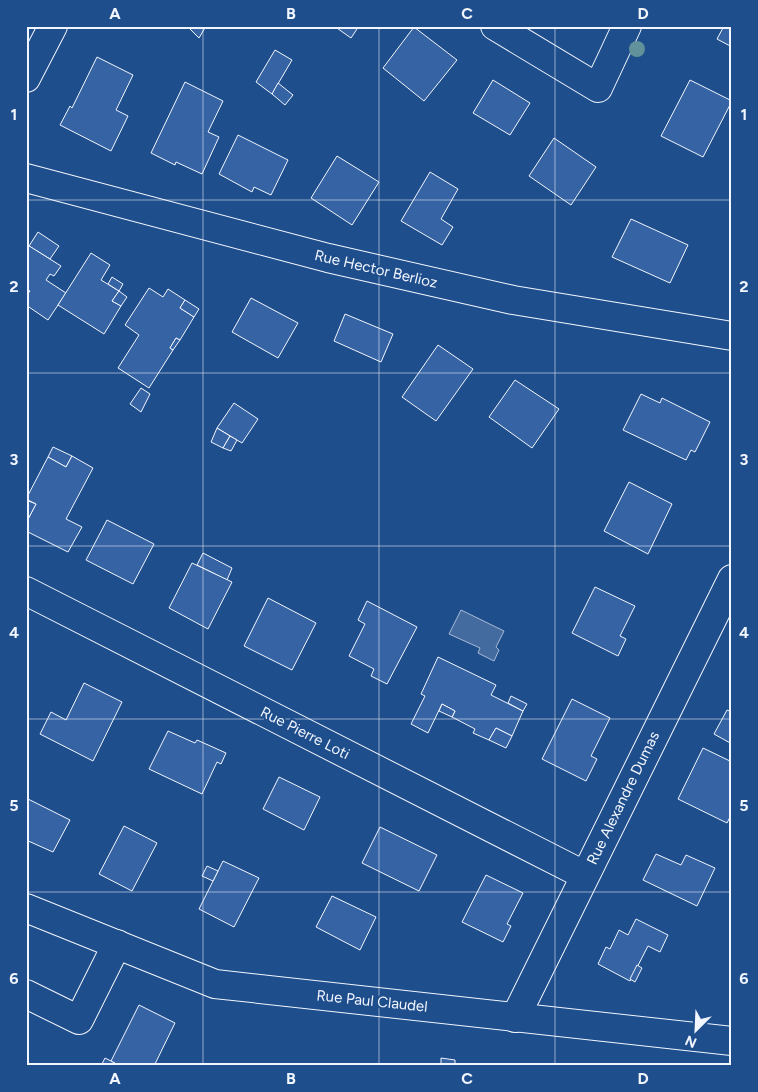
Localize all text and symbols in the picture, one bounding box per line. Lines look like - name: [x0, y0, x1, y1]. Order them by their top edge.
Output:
- text: A: [109, 4, 121, 23]
- text: B: [286, 4, 296, 23]
- text: C: [461, 4, 473, 23]
- text: D: [637, 4, 649, 23]
- text: 1: [11, 105, 17, 124]
- text: 1: [741, 105, 747, 124]
- street label: Rue Hector Berlioz: [313, 246, 439, 292]
- text: 2: [9, 277, 19, 296]
- text: 2: [739, 277, 749, 296]
- text: 3: [10, 450, 19, 469]
- text: 3: [740, 450, 749, 469]
- text: 4: [9, 623, 19, 642]
- text: 4: [739, 623, 749, 642]
- street label: Rue Pierre Loti: [257, 703, 353, 763]
- street label: Rue Alexandre Dumas: [583, 728, 663, 868]
- text: 5: [9, 796, 19, 815]
- text: 5: [739, 796, 749, 815]
- text: 6: [9, 969, 19, 988]
- text: 6: [739, 969, 749, 988]
- street label: Rue Paul Claudel: [316, 986, 428, 1016]
- north arrow: [670, 1004, 720, 1054]
- text: N: [683, 1031, 699, 1051]
- text: A: [109, 1069, 121, 1088]
- text: B: [286, 1069, 296, 1088]
- text: C: [461, 1069, 473, 1088]
- text: D: [637, 1069, 649, 1088]

